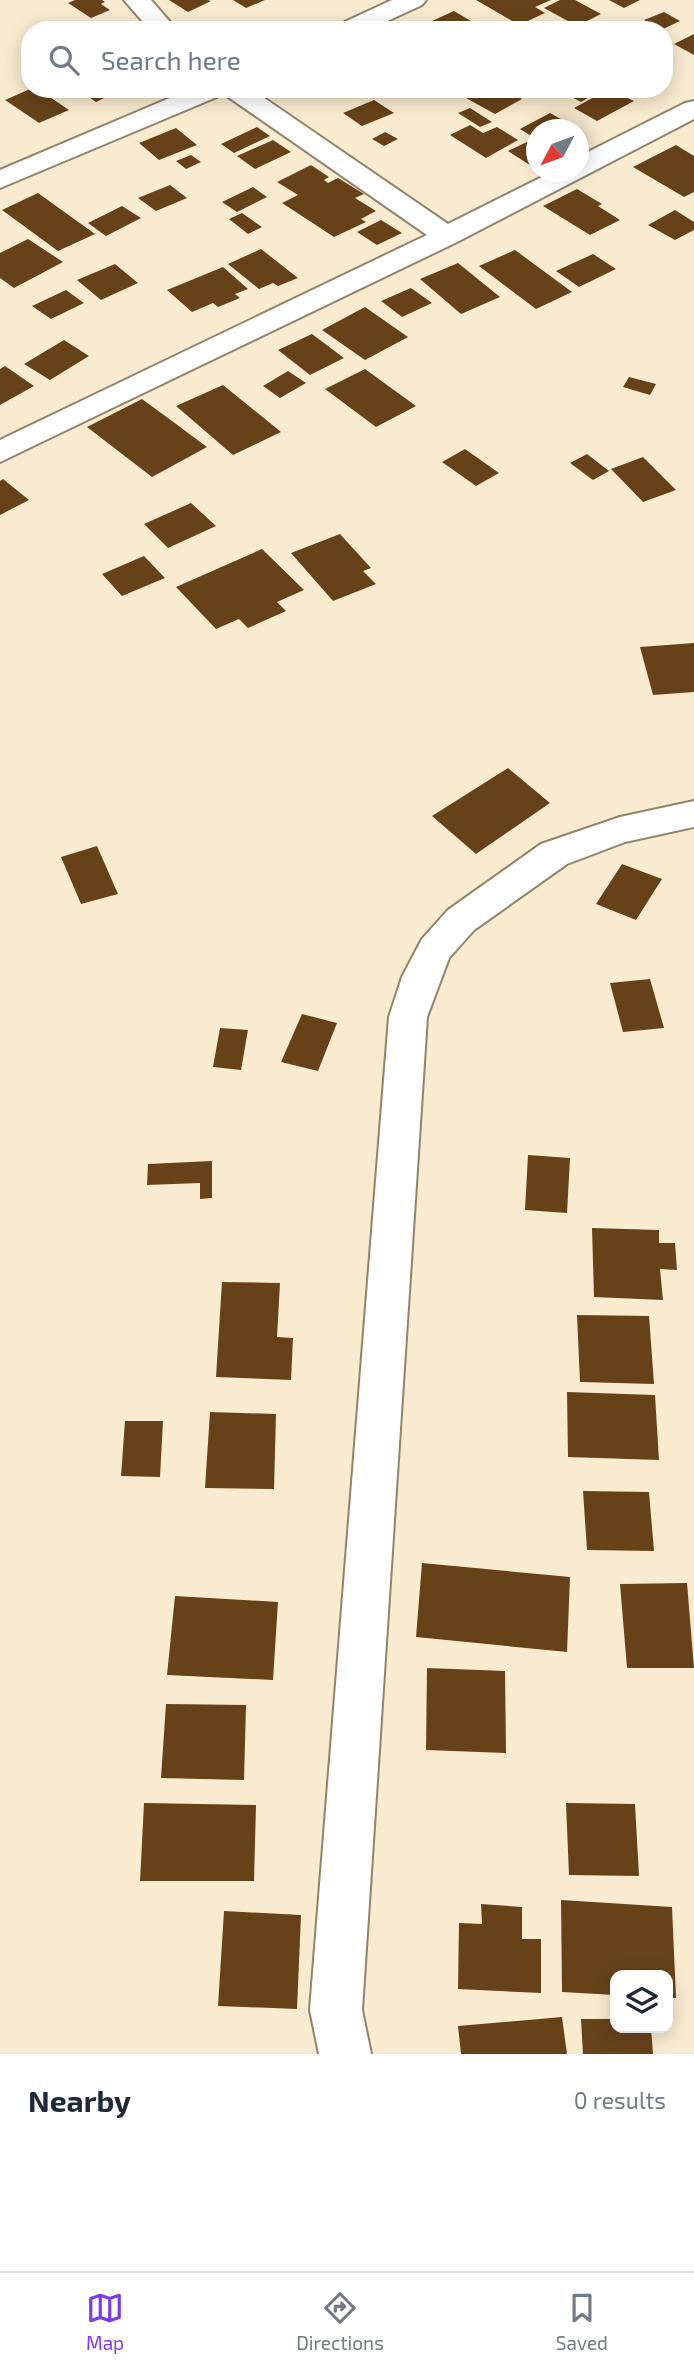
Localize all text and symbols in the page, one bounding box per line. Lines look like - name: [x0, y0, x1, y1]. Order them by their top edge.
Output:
- search box: [21, 21, 673, 98]
- icon: search: [45, 41, 83, 79]
- text: Search here: [101, 44, 241, 75]
- north arrow: [526, 119, 589, 182]
- map controls: [610, 1970, 673, 2033]
- button: layers: [610, 1970, 673, 2033]
- text: Nearby: [28, 2082, 131, 2118]
- text: 0 results: [574, 2086, 666, 2114]
- tab: Map: [86, 2289, 124, 2354]
- tab: Directions: [296, 2289, 384, 2354]
- tab: Saved: [556, 2289, 608, 2354]

